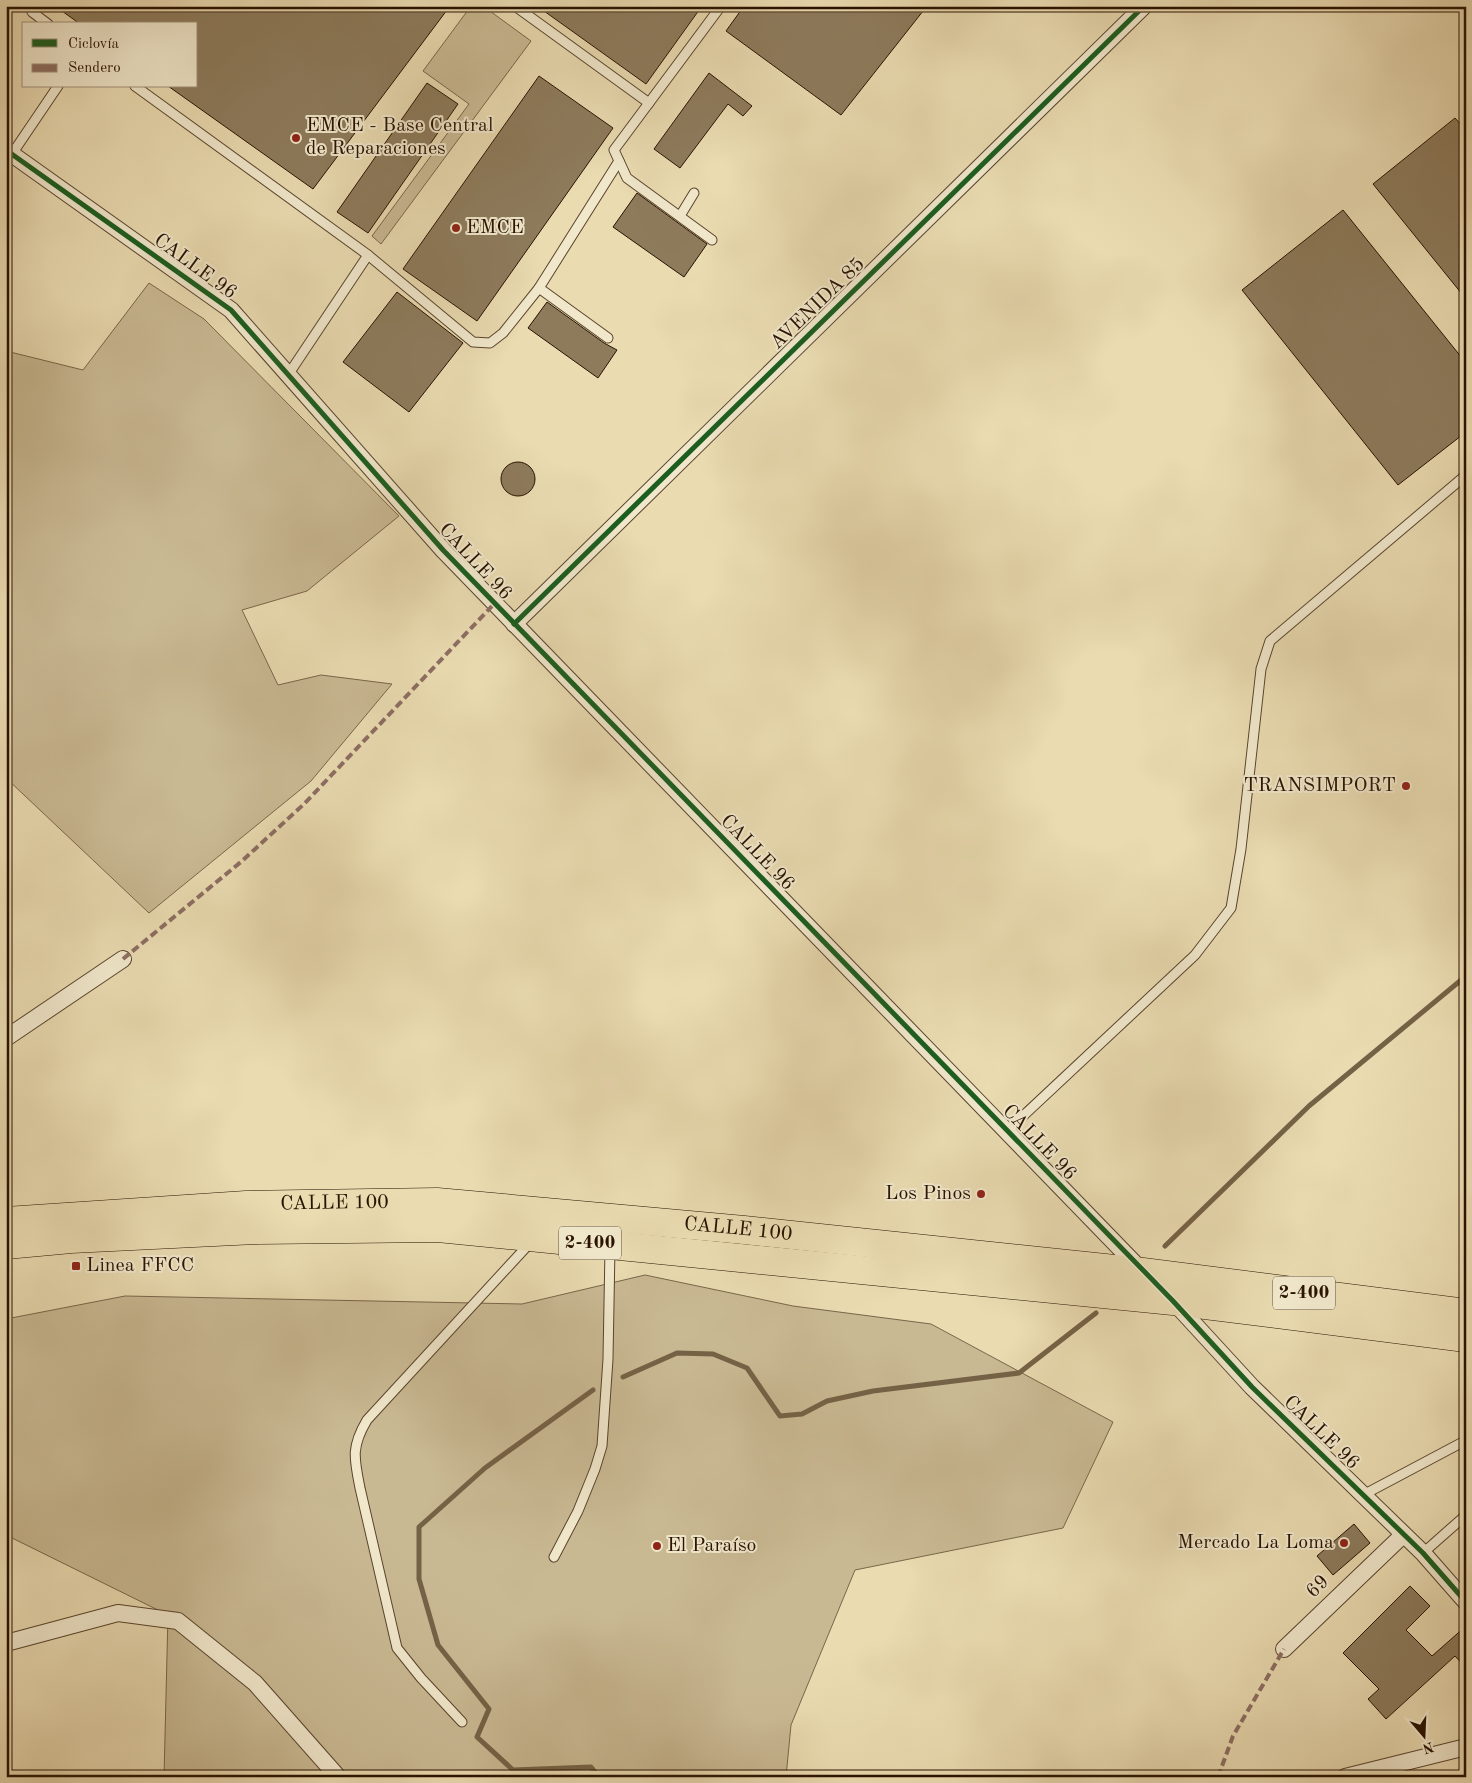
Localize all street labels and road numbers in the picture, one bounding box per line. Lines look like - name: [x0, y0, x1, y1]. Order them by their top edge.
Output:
- street label: CALLE 96: [150, 230, 240, 304]
- street label: AVENIDA 85: [767, 254, 869, 354]
- street label: CALLE 96: [435, 520, 515, 604]
- street label: CALLE 96: [716, 811, 798, 895]
- street label: CALLE 96: [998, 1101, 1080, 1185]
- street label: CALLE 100: [280, 1193, 389, 1214]
- street label: CALLE 100: [683, 1215, 793, 1245]
- road number: 2-400: [559, 1226, 621, 1260]
- road number: 2-400: [1273, 1276, 1335, 1310]
- street label: CALLE 96: [1279, 1392, 1363, 1474]
- street label: 69: [1303, 1572, 1333, 1602]

